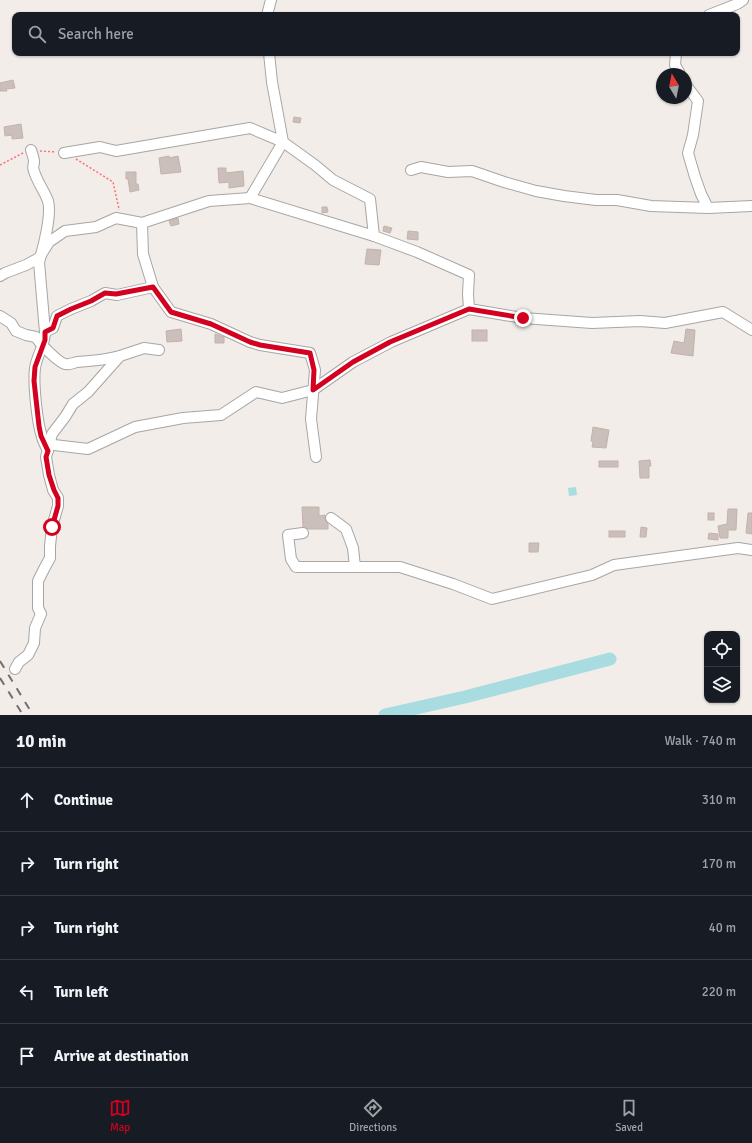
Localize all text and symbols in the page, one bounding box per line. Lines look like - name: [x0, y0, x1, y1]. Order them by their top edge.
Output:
- search box: [12, 12, 740, 56]
- icon: search: [26, 23, 48, 45]
- text: Search here: [58, 25, 134, 43]
- north arrow: [656, 68, 692, 104]
- route end: [514, 309, 532, 327]
- route start: [43, 518, 61, 536]
- map controls: [704, 631, 740, 703]
- button: locate: [704, 631, 740, 667]
- button: layers: [704, 667, 740, 703]
- text: 10 min: [16, 731, 66, 752]
- text: Walk · 740 m: [665, 733, 736, 749]
- icon: ahead: [16, 789, 38, 811]
- text: Continue: [54, 791, 113, 809]
- text: 310 m: [702, 792, 736, 808]
- icon: right: [16, 853, 38, 875]
- text: Turn right: [54, 855, 119, 873]
- text: 170 m: [702, 856, 736, 872]
- icon: right: [16, 917, 38, 939]
- text: Turn right: [54, 919, 119, 937]
- text: 40 m: [709, 920, 736, 936]
- icon: left: [16, 981, 38, 1003]
- text: Turn left: [54, 983, 108, 1001]
- text: 220 m: [702, 984, 736, 1000]
- icon: arrive: [16, 1045, 38, 1067]
- text: Arrive at destination: [54, 1047, 189, 1065]
- tab: Map: [109, 1097, 131, 1134]
- tab: Directions: [349, 1097, 397, 1134]
- tab: Saved: [615, 1097, 643, 1134]

